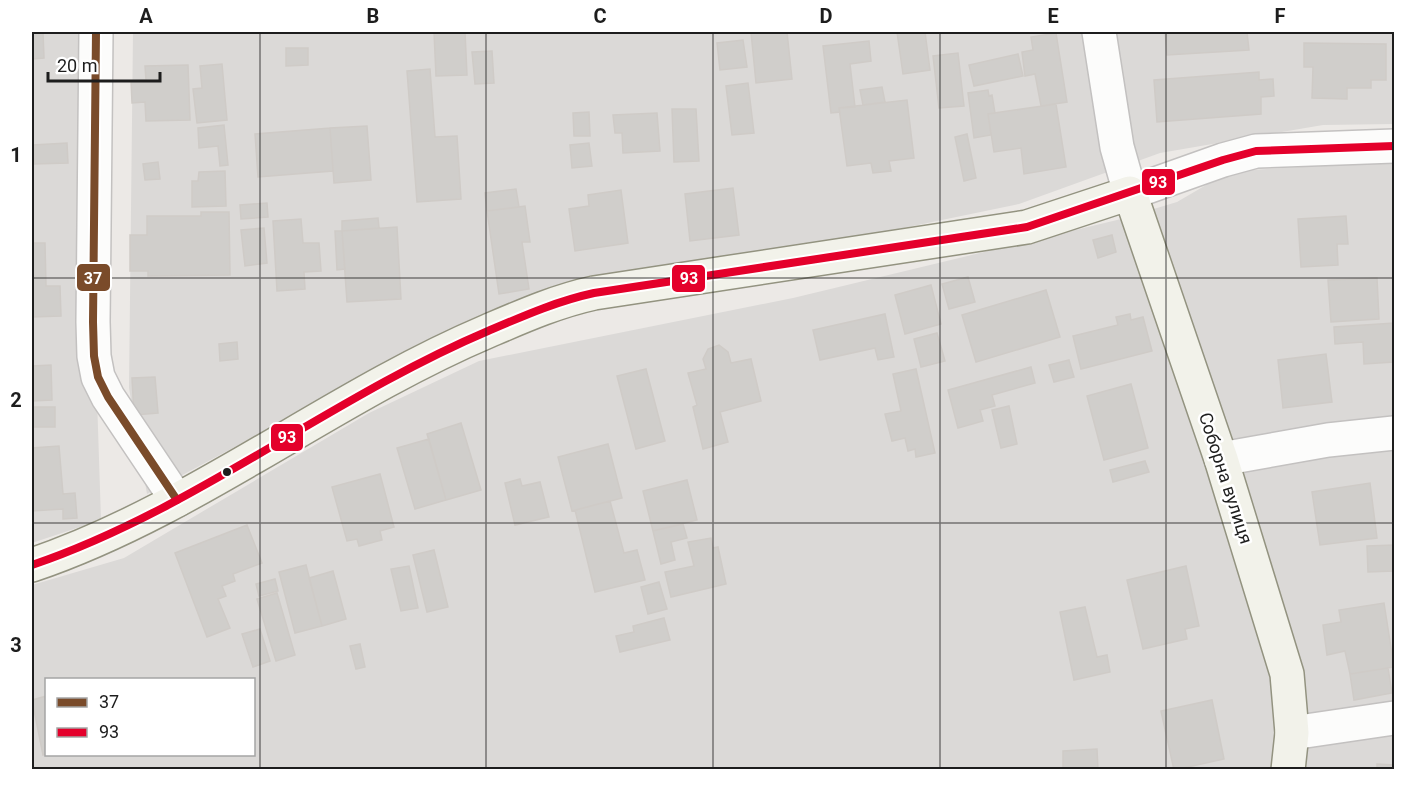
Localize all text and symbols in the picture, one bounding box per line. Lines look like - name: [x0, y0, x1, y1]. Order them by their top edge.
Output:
- text: A: [139, 4, 153, 28]
- text: B: [367, 4, 379, 28]
- text: C: [593, 4, 607, 28]
- text: D: [820, 4, 833, 28]
- text: E: [1047, 4, 1059, 28]
- text: F: [1275, 4, 1286, 28]
- scale bar: [48, 45, 160, 83]
- text: 20 m: [57, 55, 97, 76]
- text: 1: [10, 143, 22, 167]
- line badge: 93: [1141, 168, 1176, 196]
- text: 93: [1149, 173, 1167, 192]
- line badge: 37: [76, 263, 111, 292]
- line badge: 93: [671, 264, 706, 293]
- text: 37: [84, 269, 102, 288]
- text: 93: [680, 269, 698, 288]
- text: 2: [10, 388, 22, 412]
- street label: Соборна вулиця: [1195, 410, 1257, 546]
- line badge: 93: [270, 423, 304, 452]
- text: 93: [278, 428, 296, 447]
- unlabelled marker: [221, 466, 233, 478]
- text: 3: [10, 633, 22, 657]
- legend: [45, 678, 255, 756]
- text: 37: [99, 691, 119, 712]
- text: 93: [99, 721, 119, 742]

